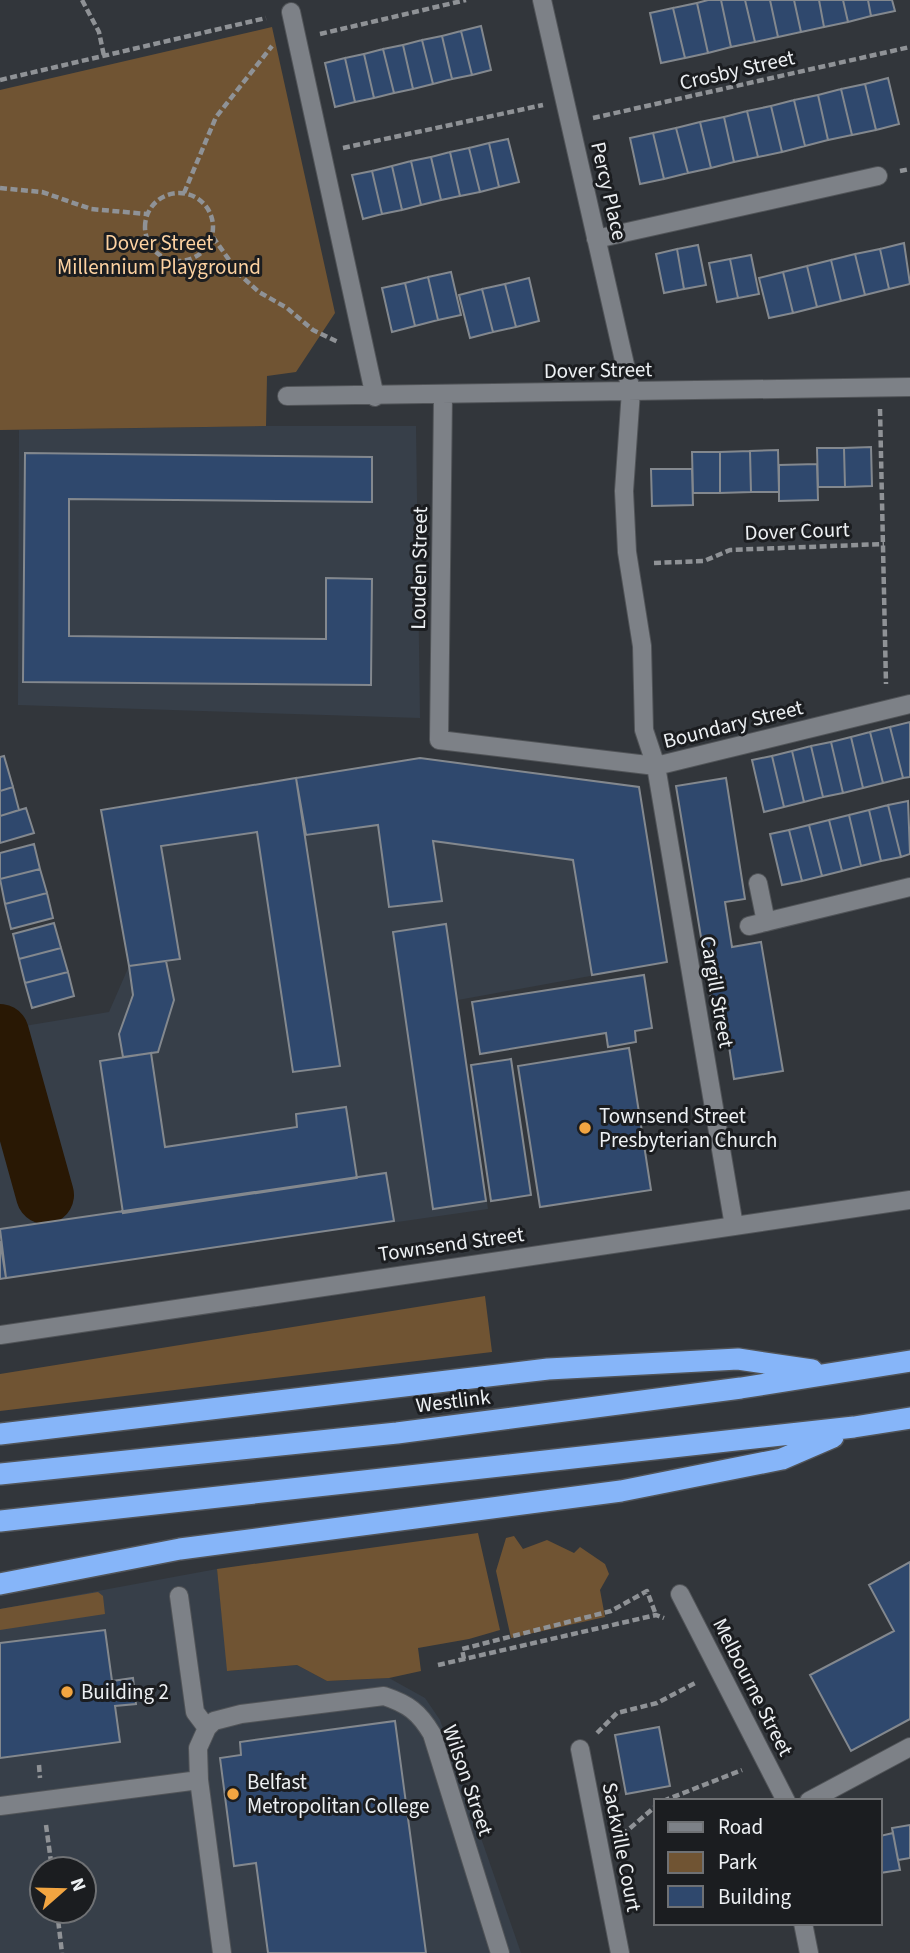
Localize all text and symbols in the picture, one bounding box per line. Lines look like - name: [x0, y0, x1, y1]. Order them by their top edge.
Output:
- street label: Crosby Street: [676, 42, 798, 98]
- street label: Percy Place: [583, 139, 635, 243]
- park label: Dover Street Millennium Playground: [57, 228, 261, 282]
- street label: Dover Street: [544, 354, 652, 386]
- street label: Louden Street: [403, 506, 435, 630]
- street label: Dover Court: [744, 514, 850, 548]
- street label: Boundary Street: [660, 692, 806, 756]
- street label: Cargill Street: [692, 934, 742, 1050]
- place label: Townsend Street Presbyterian Church: [599, 1101, 777, 1155]
- marker: Townsend Street Presbyterian Church: [577, 1120, 593, 1136]
- street label: Townsend Street: [376, 1219, 526, 1269]
- street label: Westlink: [414, 1381, 493, 1420]
- street label: Melbourne Street: [705, 1613, 801, 1761]
- place label: Building 2: [81, 1677, 169, 1707]
- marker: Building 2: [59, 1684, 75, 1700]
- street label: Wilson Street: [435, 1721, 501, 1839]
- place label: Belfast Metropolitan College: [247, 1767, 430, 1821]
- street label: Sackville Court: [595, 1780, 649, 1914]
- marker: Belfast Metropolitan College: [225, 1786, 241, 1802]
- legend: [654, 1799, 882, 1925]
- text: Road: [718, 1812, 763, 1842]
- text: Park: [718, 1847, 758, 1877]
- north arrow: [28, 1855, 98, 1925]
- text: N: [63, 1874, 92, 1895]
- text: Building: [718, 1882, 792, 1912]

